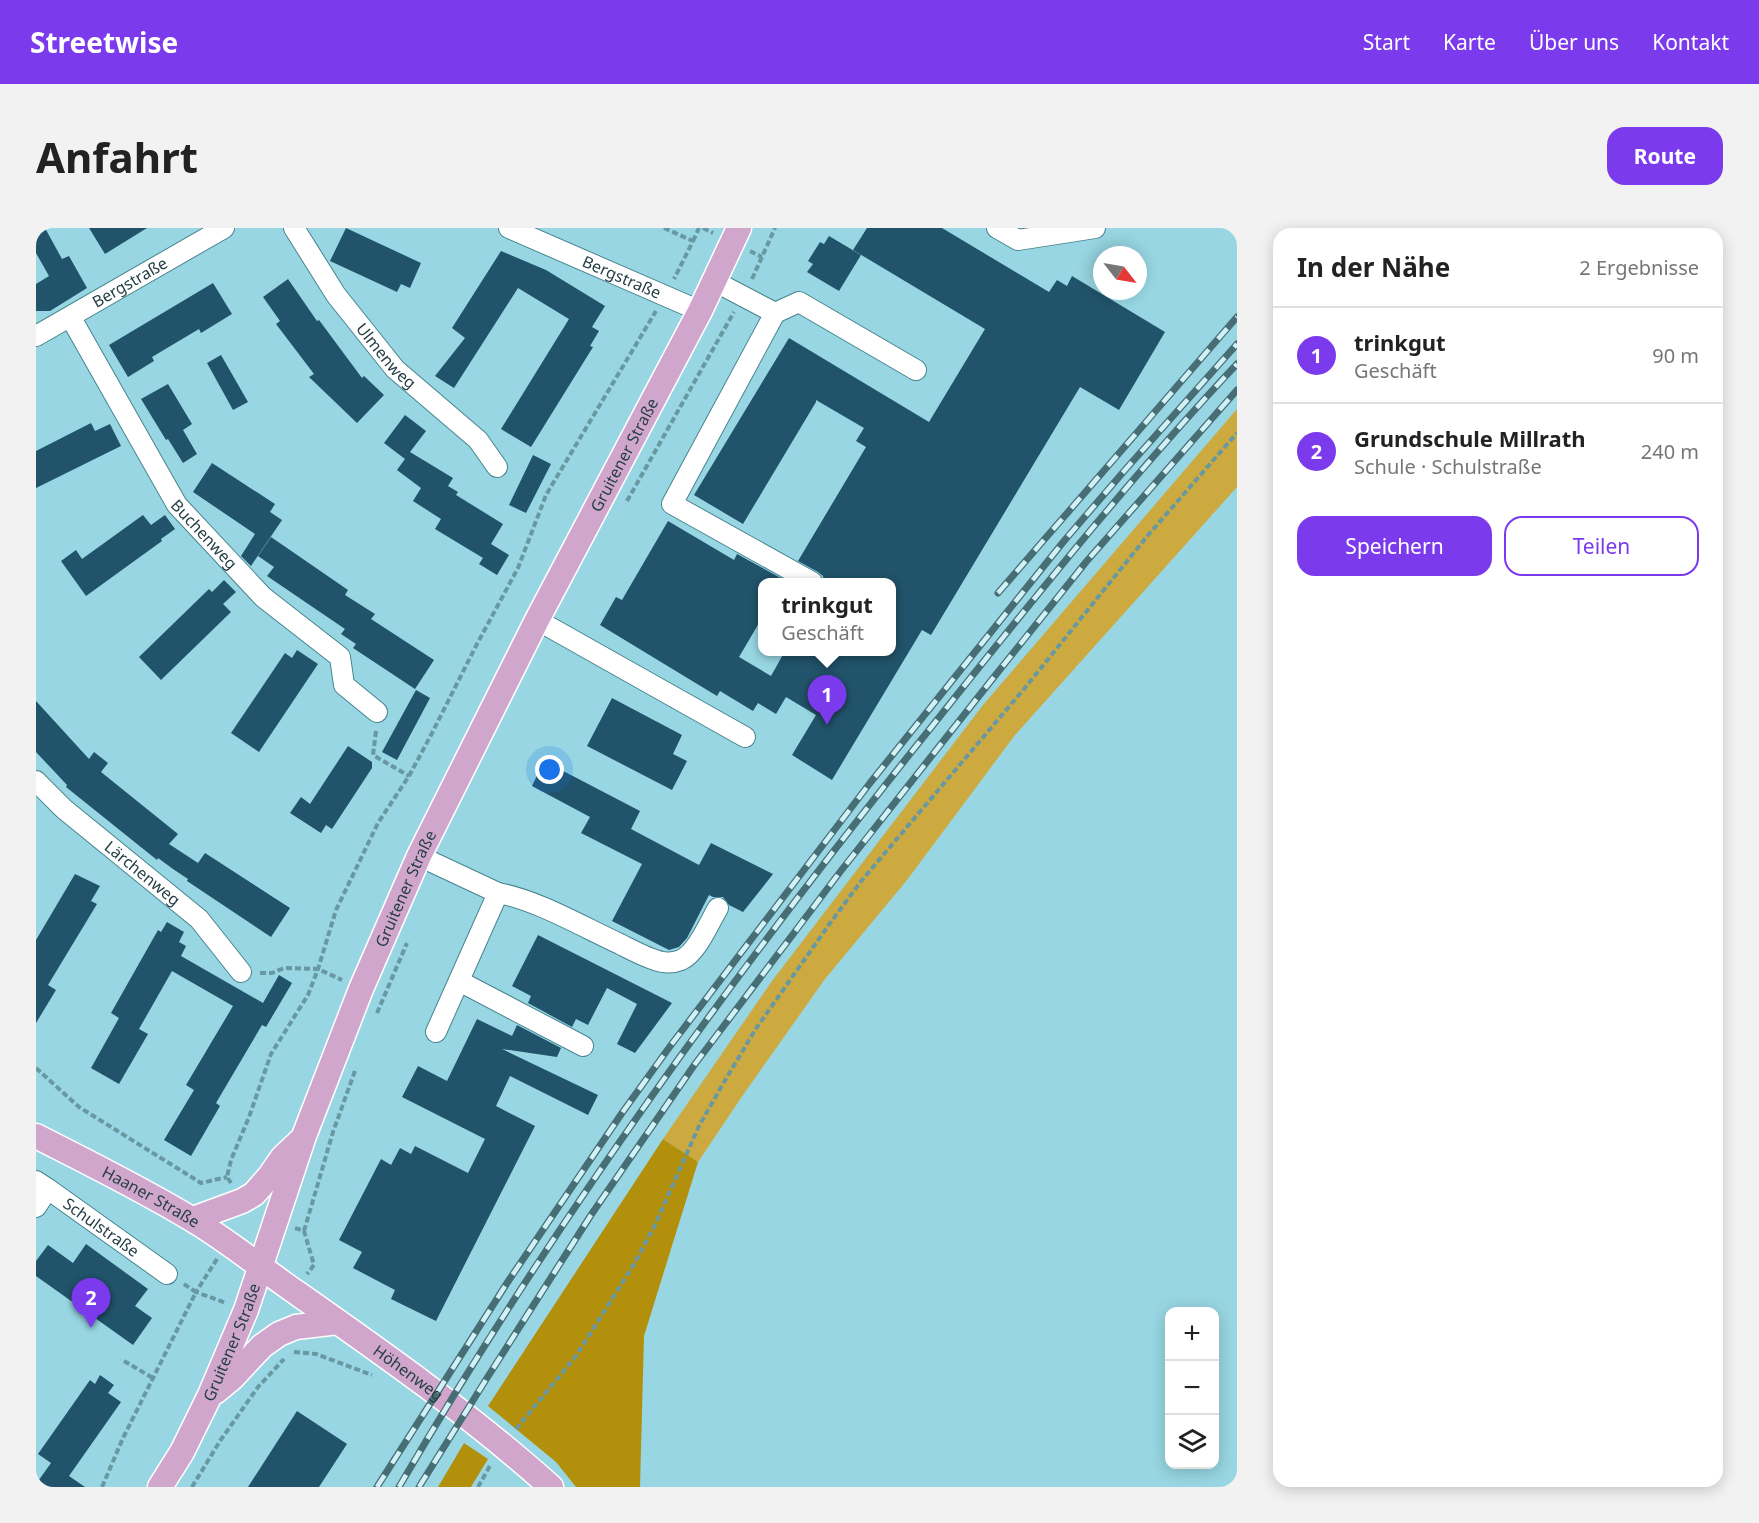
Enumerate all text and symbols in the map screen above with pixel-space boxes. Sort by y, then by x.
text: Streetwise [30,23,178,61]
text: Start [1363,28,1410,56]
text: Karte [1443,28,1496,56]
text: Über uns [1529,28,1619,56]
text: Kontakt [1652,28,1729,56]
button: Route [1607,127,1723,185]
text: Anfahrt [36,128,198,185]
north arrow [1093,246,1147,300]
text: In der Nähe [1297,249,1450,285]
street label: Bergstraße [579,250,665,304]
street label: Bergstraße [88,252,171,313]
text: 2 Ergebnisse [1579,254,1699,281]
street label: Ulmenweg [351,318,421,394]
text: trinkgut [1354,327,1446,357]
text: 1 [1311,342,1322,369]
text: 90 m [1652,342,1699,369]
text: Geschäft [1354,357,1437,384]
street label: Gruitener Straße [585,394,663,516]
text: Grundschule Millrath [1354,423,1586,453]
text: 2 [1311,438,1322,465]
text: 240 m [1641,438,1699,465]
text: Schule · Schulstraße [1354,453,1542,480]
street label: Buchenweg [166,495,243,574]
button: Speichern [1297,516,1492,576]
button: Teilen [1504,516,1699,576]
popup [758,578,896,656]
text: trinkgut [781,589,873,619]
text: Geschäft [781,619,864,646]
pin: 1 [808,676,846,725]
your location [535,755,564,784]
street label: Gruitener Straße [370,826,441,950]
street label: Lärchenweg [100,836,185,911]
street label: Haaner Straße [98,1161,204,1233]
street label: Schulstraße [59,1193,144,1262]
pin: 2 [72,1278,110,1328]
street label: Gruitener Straße [198,1280,265,1405]
map controls [1165,1307,1219,1469]
button: + [1165,1307,1219,1361]
street label: Höhenweg [369,1339,448,1406]
button: − [1165,1361,1219,1415]
button: layers [1165,1415,1219,1469]

